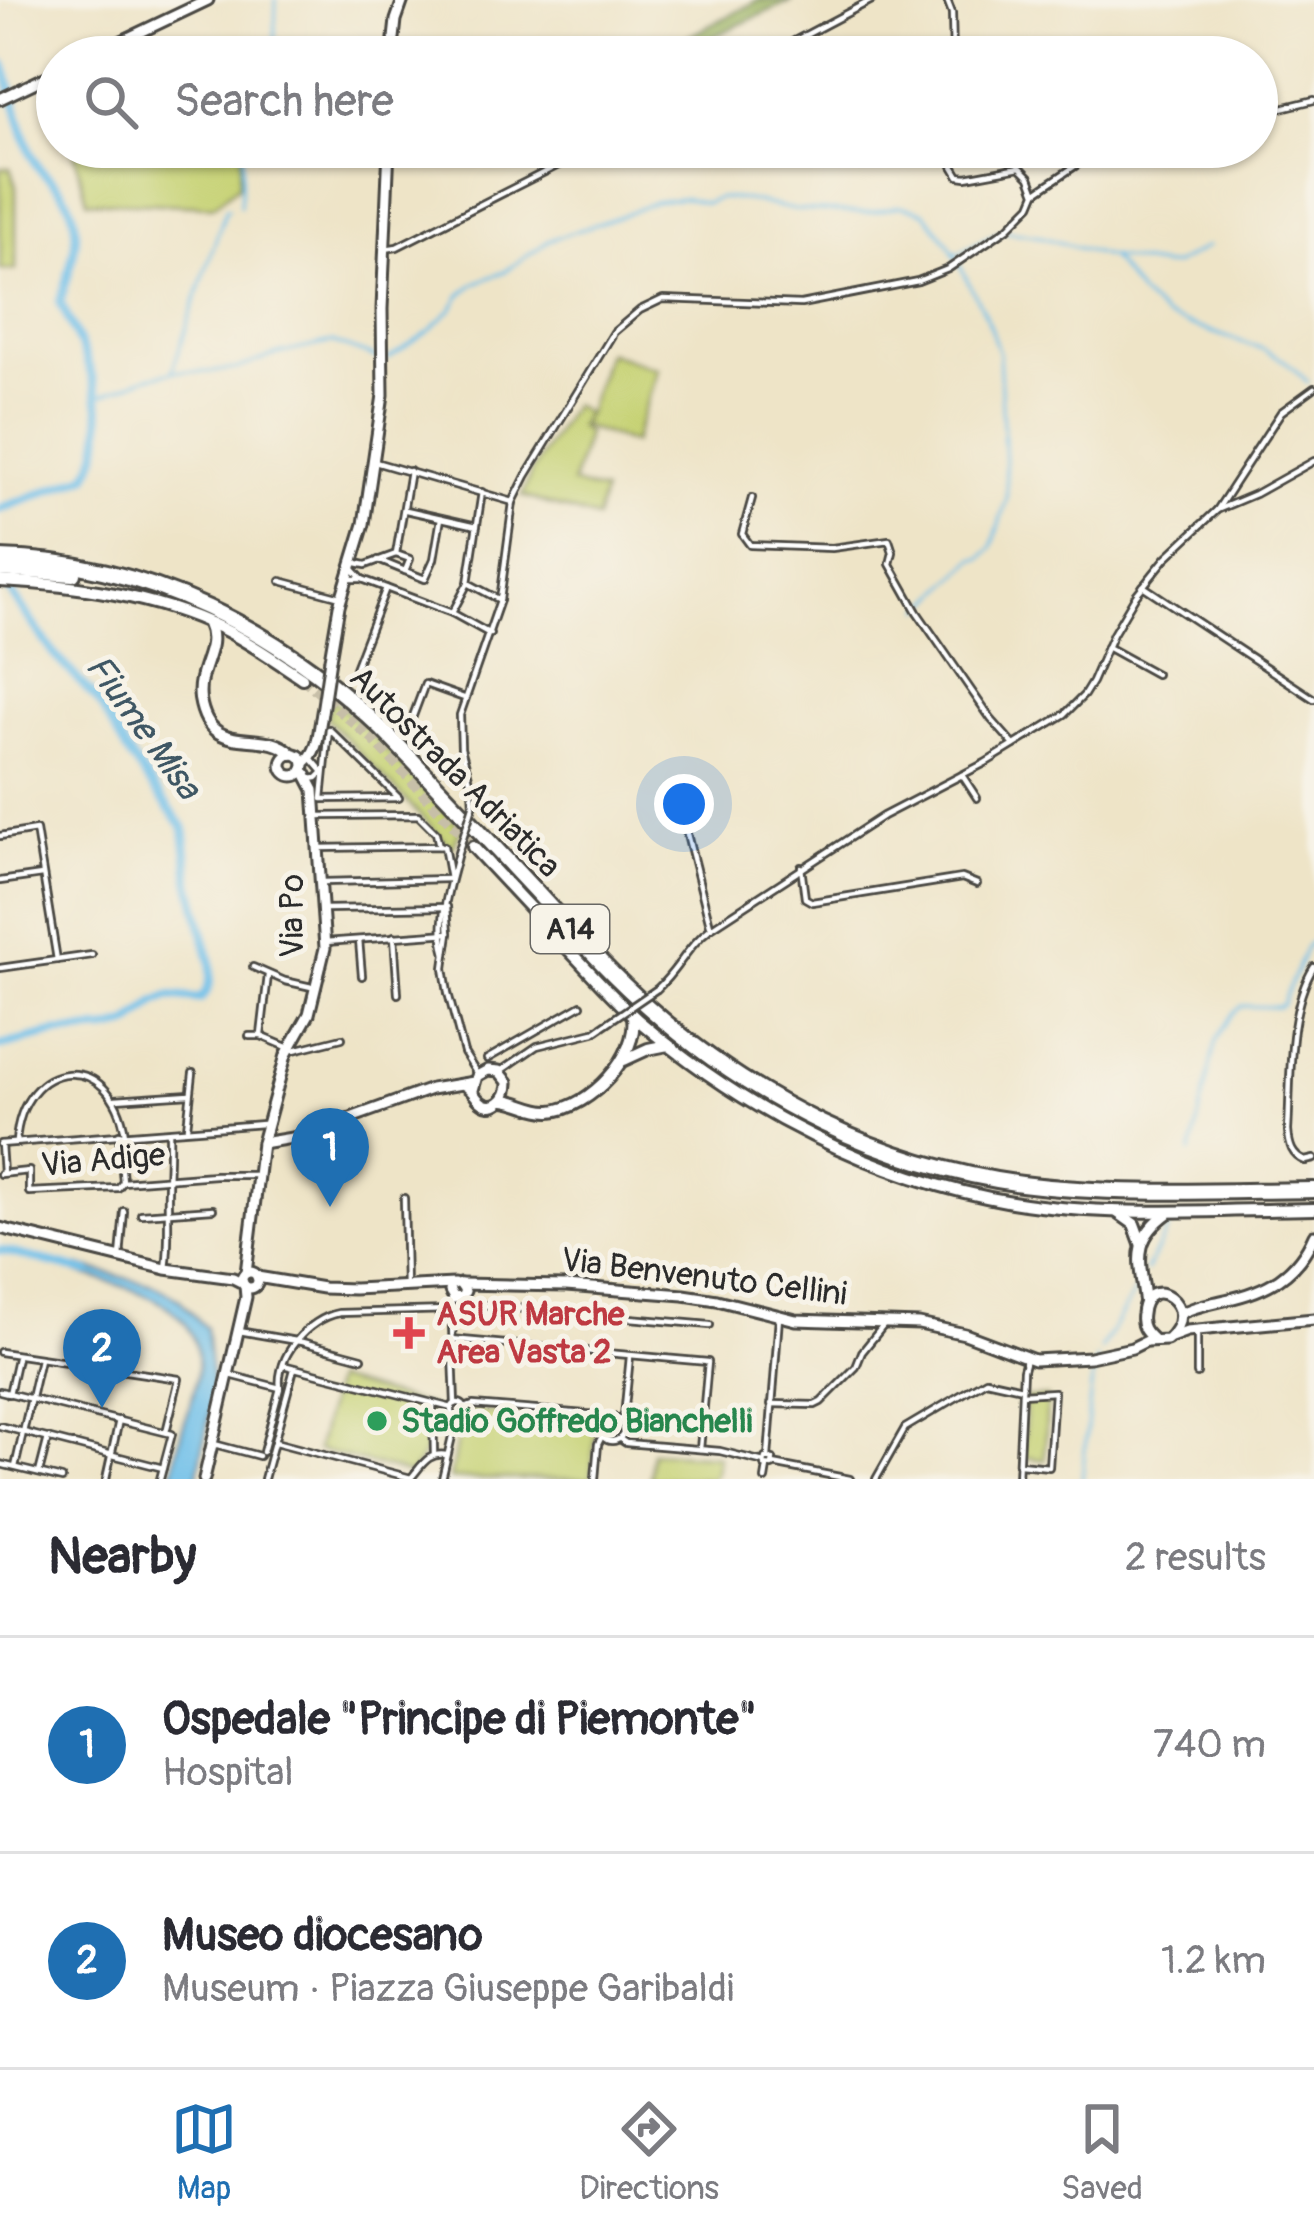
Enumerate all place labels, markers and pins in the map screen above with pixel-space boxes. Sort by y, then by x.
pin: 1 [291,1108,369,1207]
place label: ASUR Marche Area Vasta 2 [436,1294,625,1373]
pin: 2 [63,1309,141,1408]
marker: ASUR Marche Area Vasta 2 [393,1317,425,1349]
place label: Stadio Goffredo Bianchelli [401,1401,753,1442]
marker: Stadio Goffredo Bianchelli [364,1408,390,1434]

